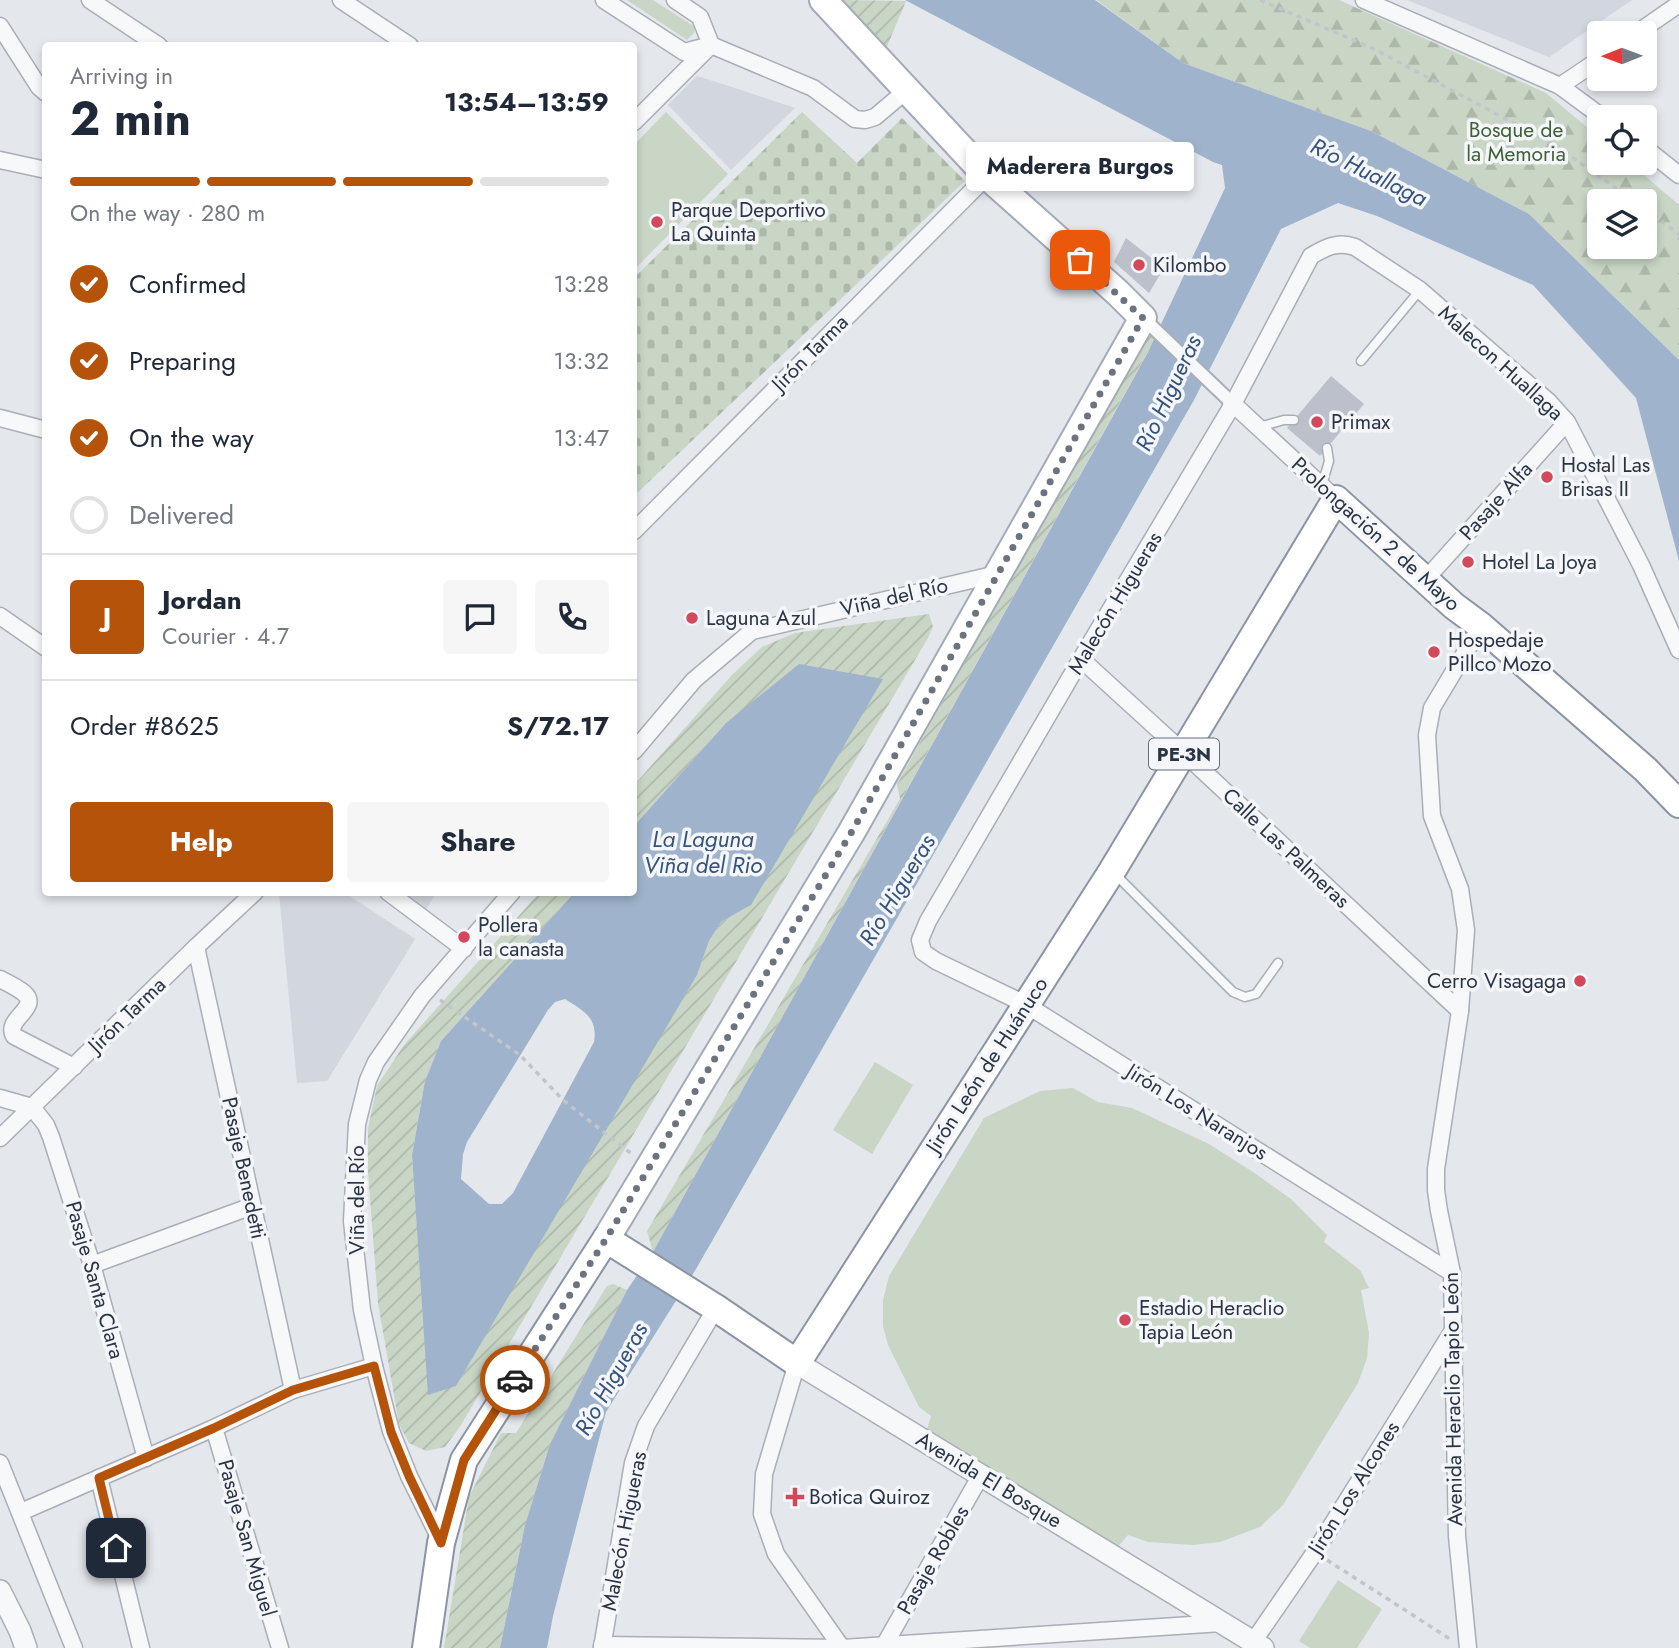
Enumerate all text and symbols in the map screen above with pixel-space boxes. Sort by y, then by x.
north arrow [1587,21,1657,91]
map controls [1587,21,1657,259]
text: Arriving in [70,59,173,93]
text: 13:54–13:59 [444,83,609,121]
text: 2 min [70,86,191,152]
button: locate [1587,105,1657,175]
park label: Bosque de la Memoria [1466,115,1566,169]
water label: Río Huallaga [1305,129,1433,215]
callout: Maderera Burgos [966,141,1194,190]
text: Maderera Burgos [987,149,1174,183]
button: layers [1587,189,1657,259]
place label: Parque Deportivo La Quinta [671,195,826,249]
text: On the way · 280 m [70,196,265,230]
marker: Parque Deportivo La Quinta [649,214,665,230]
pin [1050,230,1110,290]
icon: bag [1061,241,1099,279]
place label: Kilombo [1153,250,1226,280]
marker: Kilombo [1131,257,1147,273]
icon: check [70,265,108,303]
text: Confirmed [129,265,246,303]
text: 13:28 [554,267,609,301]
street label: Malecon Huallaga [1432,298,1570,428]
street label: Jirón Tarma [763,308,855,400]
water label: Río Higueras [1126,329,1210,457]
icon: check [70,342,108,380]
text: Preparing [129,342,236,380]
text: 13:32 [554,344,609,378]
place label: Primax [1331,407,1390,437]
marker: Primax [1309,414,1325,430]
icon: check [70,419,108,457]
text: On the way [129,419,254,457]
text: 13:47 [554,421,609,455]
street label: Prolongación 2 de Mayo [1285,450,1467,618]
place label: Hostal Las Brisas II [1561,450,1650,504]
street label: Pasaje Alfa [1452,455,1540,547]
marker: Hostal Las Brisas II [1539,469,1555,485]
text: Delivered [129,496,234,534]
street label: Malecón Higueras [1061,526,1169,680]
place label: Hotel La Joya [1482,547,1597,577]
marker: Hotel La Joya [1460,554,1476,570]
street label: Viña del Río [837,570,951,624]
button: chat [443,580,517,654]
button: phone [535,580,609,654]
text: Jordan [162,581,242,619]
text: J [103,598,111,636]
place label: Laguna Azul [706,603,816,633]
marker: Laguna Azul [684,610,700,626]
text: Courier · 4.7 [162,619,289,653]
place label: Hospedaje Pillco Mozo [1448,625,1551,679]
marker: Hospedaje Pillco Mozo [1426,644,1442,660]
text: Order #8625 [70,707,219,745]
text: S/72.17 [507,707,609,745]
road number: PE-3N [1149,738,1219,769]
street label: Calle Las Palmeras [1216,781,1356,915]
button: Help [70,802,333,882]
button: Share [347,802,609,882]
water label: La Laguna Viña del Rio [644,822,763,882]
water label: Río Higueras [850,827,944,952]
place label: Pollera la canasta [478,910,564,964]
marker: Pollera la canasta [456,929,472,945]
place label: Cerro Visagaga [1427,966,1566,996]
street label: Jirón Tarma [79,970,173,1062]
street label: Jirón León de Huánuco [917,971,1055,1161]
marker: Cerro Visagaga [1572,973,1588,989]
street label: Jirón Los Naranjos [1118,1055,1274,1168]
street label: Pasaje Benedetti [214,1094,274,1242]
street label: Viña del Río [342,1145,372,1255]
street label: Pasaje Santa Clara [58,1198,132,1362]
street label: Avenida Heraclio Tapio León [1436,1272,1470,1526]
place label: Estadio Heraclio Tapia León [1139,1293,1284,1347]
marker: Estadio Heraclio Tapia León [1117,1312,1133,1328]
water label: Río Higueras [566,1315,657,1442]
courier [480,1345,550,1415]
icon: car [496,1361,534,1399]
street label: Jirón Los Alcones [1299,1415,1407,1563]
street label: Avenida El Bosque [910,1425,1068,1536]
street label: Malecón Higueras [594,1449,654,1613]
street label: Pasaje San Miguel [210,1456,284,1620]
place label: Botica Quiroz [809,1482,930,1512]
marker: Botica Quiroz [787,1489,803,1505]
street label: Pasaje Robles [890,1500,976,1620]
pin [86,1518,146,1578]
icon: home [97,1529,135,1567]

